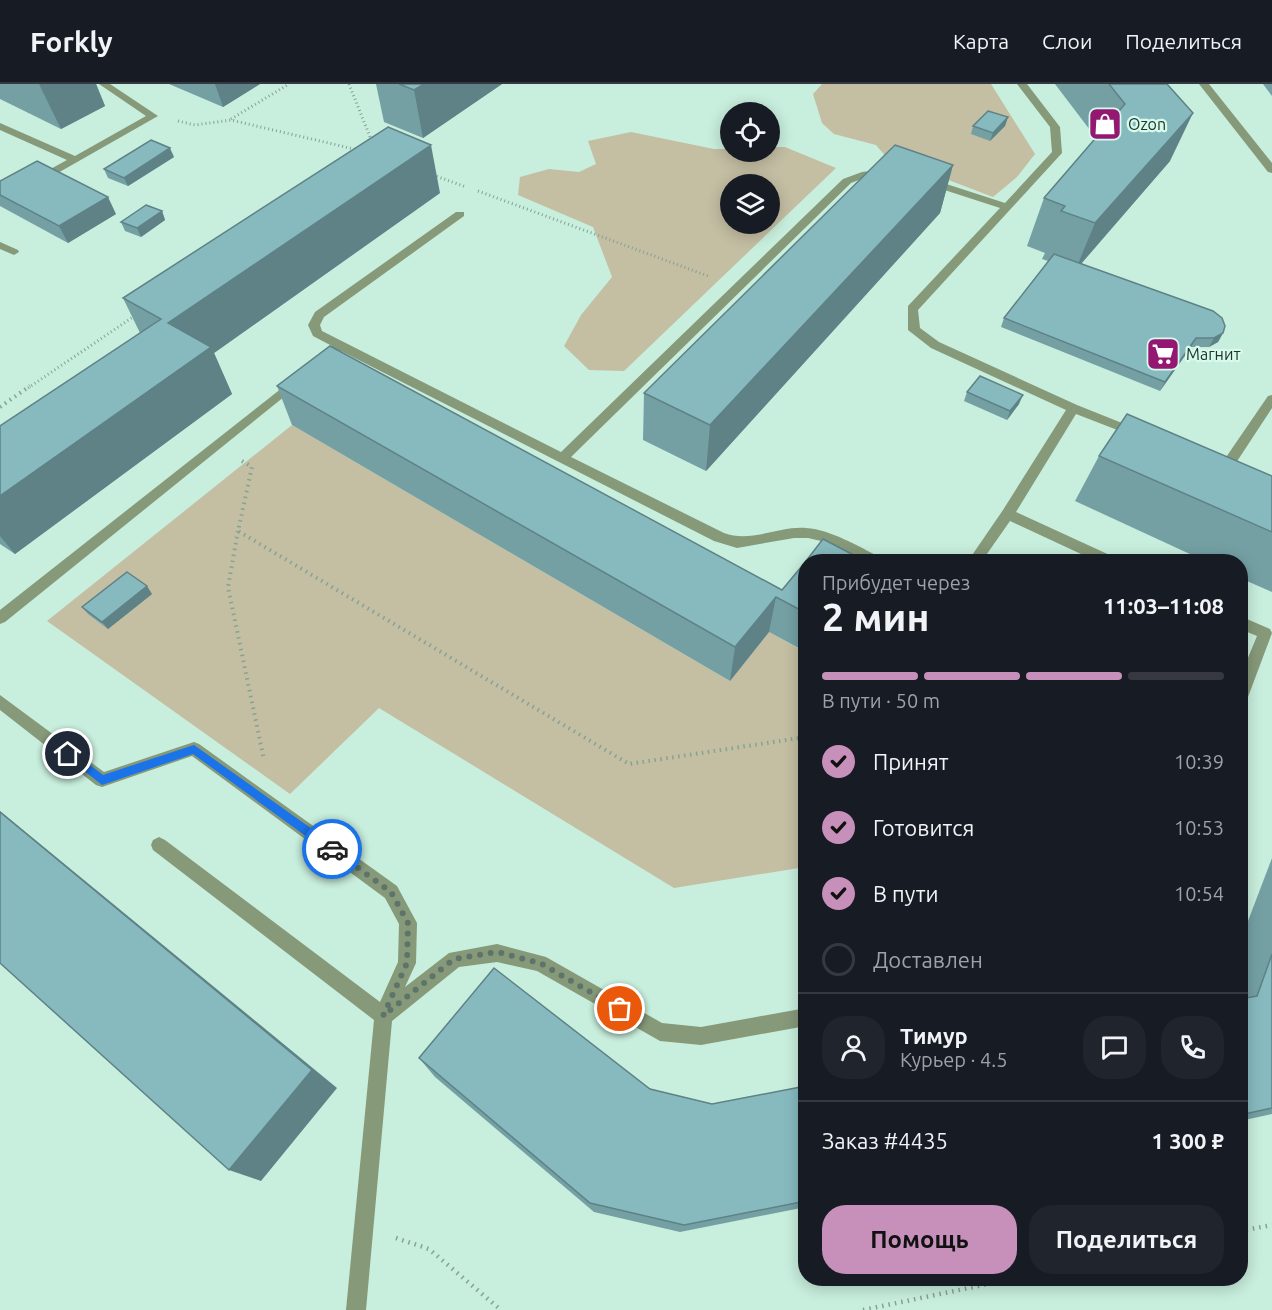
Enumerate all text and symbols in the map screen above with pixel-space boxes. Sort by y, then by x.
text: Forkly [30,26,113,57]
text: Карта [953,29,1009,53]
text: Слои [1042,29,1092,53]
text: Поделиться [1125,29,1242,53]
map controls [720,102,780,234]
button: locate [720,102,780,162]
shop icon: Ozon [1087,106,1123,142]
place label: Ozon [1128,115,1166,133]
button: layers [720,174,780,234]
supermarket icon: Магнит [1145,336,1181,372]
place label: Магнит [1186,345,1241,363]
text: Прибудет через [822,571,970,594]
text: 11:03–11:08 [1103,593,1224,618]
text: 2 мин [822,595,930,638]
text: В пути · 50 m [822,689,940,712]
pin [42,728,93,779]
icon: home [51,737,84,770]
icon: check [822,745,855,778]
text: Принят [873,749,949,774]
text: 10:39 [1174,750,1224,773]
icon: check [822,811,855,844]
text: Готовится [873,815,974,840]
text: 10:53 [1174,816,1224,839]
courier [302,819,362,879]
icon: car [316,833,349,866]
icon: check [822,877,855,910]
text: В пути [873,881,939,906]
text: 10:54 [1174,882,1224,905]
text: Доставлен [873,947,983,972]
pin [594,983,645,1034]
icon: bag [603,992,636,1025]
button: person [822,1016,885,1079]
button: chat [1083,1016,1146,1079]
button: phone [1161,1016,1224,1079]
text: Тимур [900,1023,968,1048]
text: Курьер · 4.5 [900,1048,1007,1071]
text: Заказ #4435 [822,1128,948,1153]
text: 1 300 ₽ [1152,1128,1224,1153]
button: Помощь [822,1205,1017,1274]
button: Поделиться [1029,1205,1224,1274]

